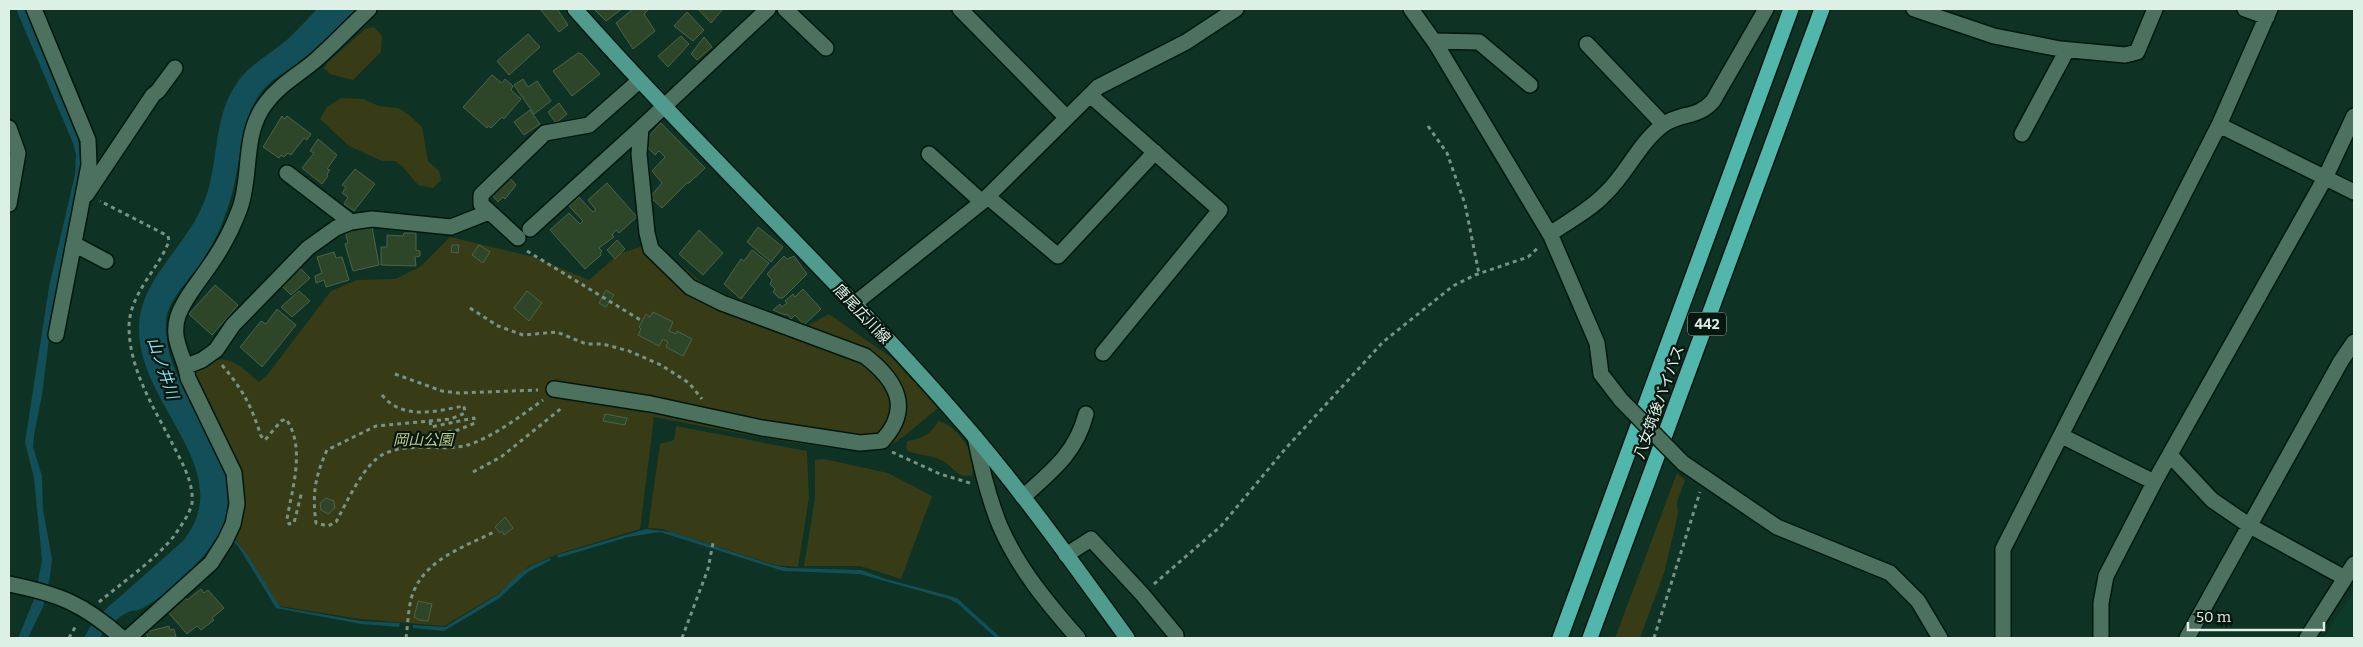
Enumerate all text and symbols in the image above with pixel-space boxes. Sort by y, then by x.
street label: 唐尾広川線 [830,280,894,348]
road number: 442 [1688,312,1726,336]
water label: 山ノ井川 [144,335,183,403]
street label: 八女筑後バイパス [1630,343,1688,461]
park label: 岡山公園 [393,431,455,449]
scale bar [2188,600,2324,632]
text: 50 m [2196,608,2232,626]

